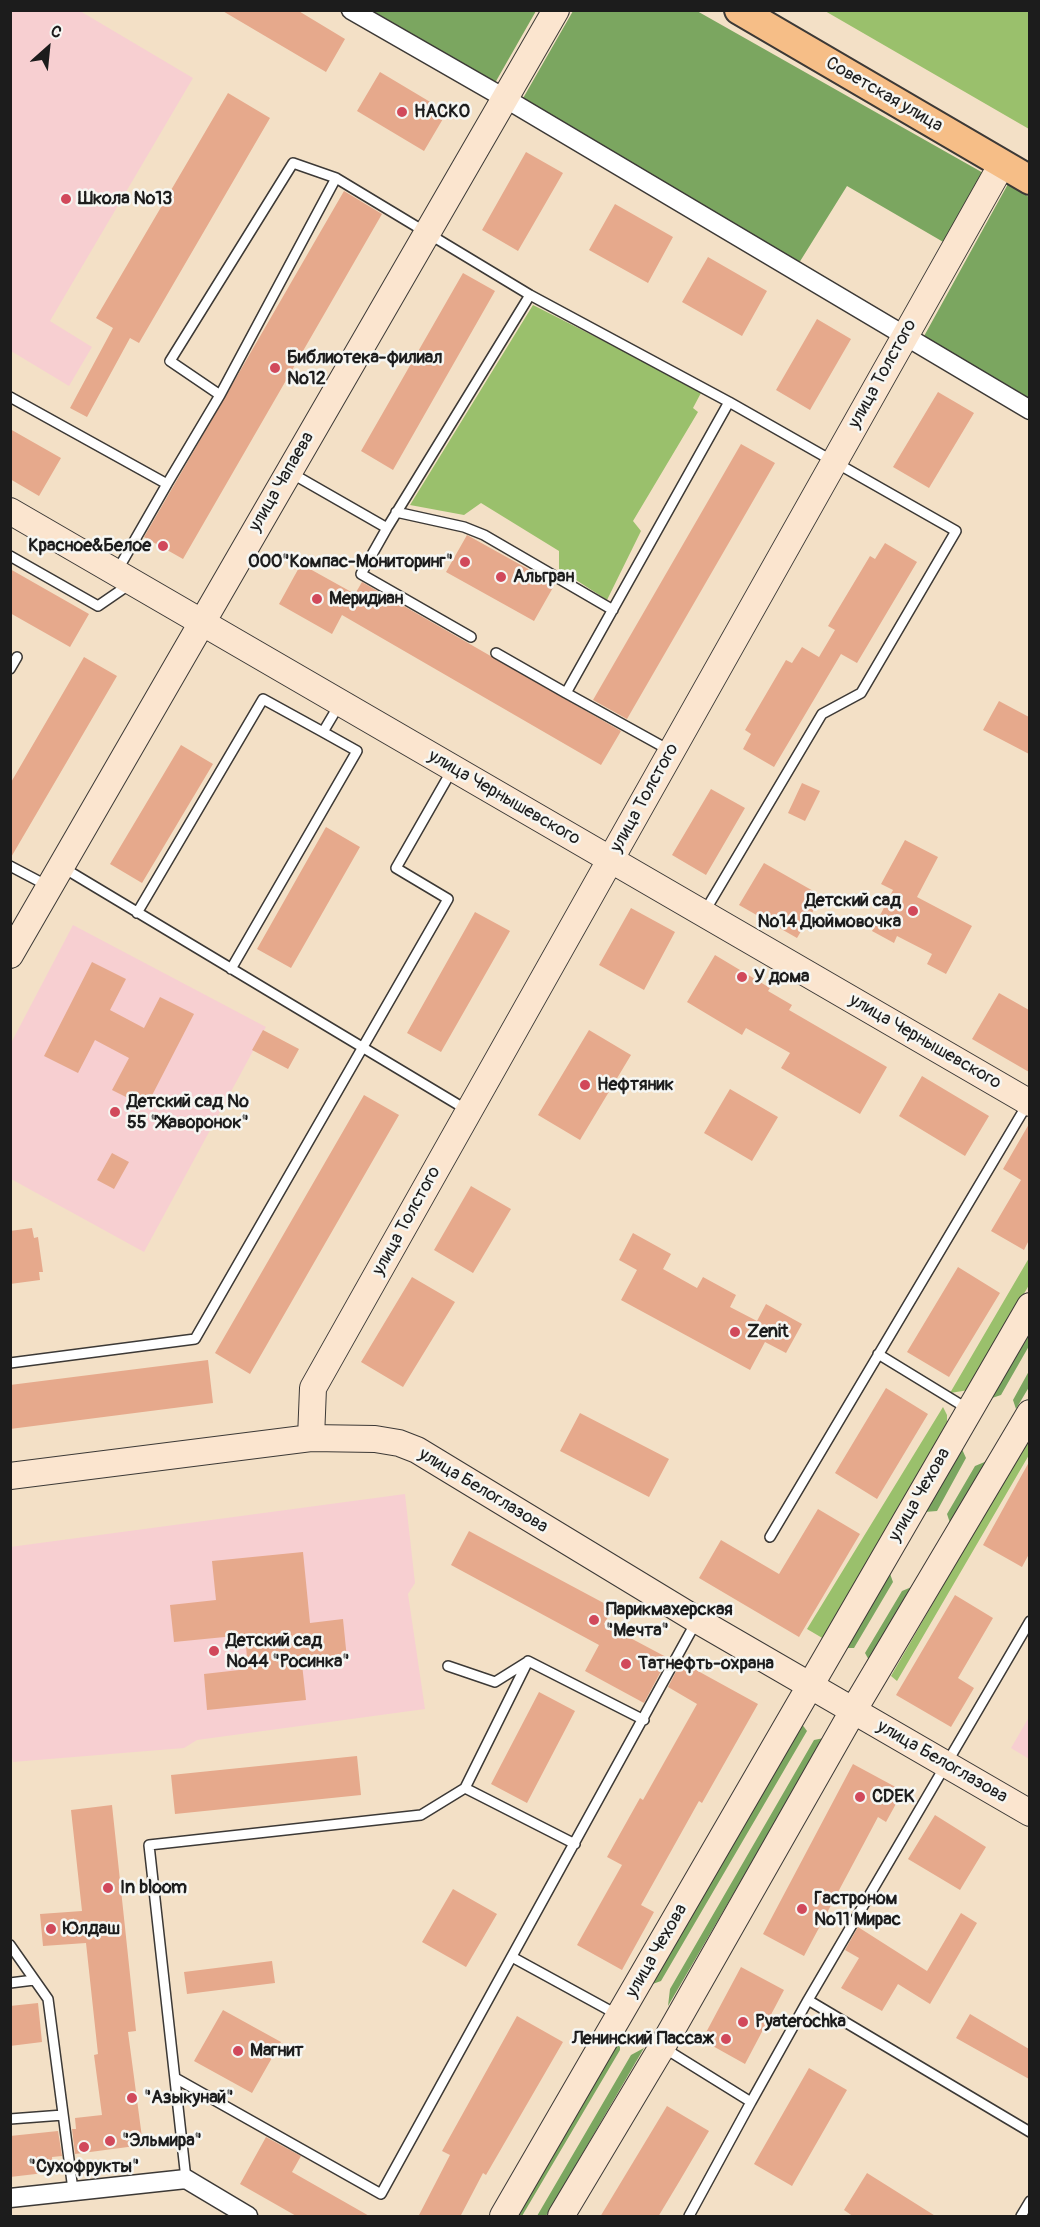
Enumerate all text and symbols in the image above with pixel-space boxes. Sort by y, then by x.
north arrow [18,18,78,78]
text: С [47,21,65,43]
street label: Советская улица [822,53,946,137]
place label: НАСКО [414,101,470,123]
marker: НАСКО [395,105,409,119]
place label: Школа №13 [78,188,172,210]
marker: Школа №13 [59,192,73,206]
street label: улица Толстого [844,316,922,432]
place label: Библиотека-филиал №12 [287,347,443,389]
marker: Библиотека-филиал №12 [268,361,282,375]
street label: улица Чапаева [245,428,319,536]
place label: Красное&Белое [28,535,151,557]
marker: Красное&Белое [156,539,170,553]
place label: ООО"Компас-Мониторинг" [248,551,453,573]
marker: ООО"Компас-Мониторинг" [458,555,472,569]
place label: Альгран [513,566,574,588]
marker: Альгран [494,570,508,584]
place label: Меридиан [329,588,404,610]
marker: Меридиан [310,592,324,606]
street label: улица Толстого [606,740,684,856]
street label: улица Чернышевского [424,746,584,850]
place label: Детский сад №14 Дюймовочка [758,890,901,932]
marker: Детский сад №14 Дюймовочка [906,904,920,918]
place label: У дома [754,966,809,988]
marker: У дома [735,970,749,984]
street label: улица Чернышевского [845,990,1005,1094]
place label: Нефтяник [597,1074,674,1096]
marker: Нефтяник [578,1078,592,1092]
place label: Детский сад № 55 "Жаворонок" [127,1091,249,1134]
marker: Детский сад № 55 "Жаворонок" [108,1105,122,1119]
street label: улица Толстого [368,1163,446,1279]
place label: Zenit [747,1321,788,1343]
marker: Zenit [728,1325,742,1339]
street label: улица Белоглазова [414,1444,552,1538]
street label: улица Чехова [885,1444,955,1546]
place label: Парикмахерская "Мечта" [606,1599,733,1642]
marker: Парикмахерская "Мечта" [587,1613,601,1627]
place label: Детский сад №44 "Росинка" [226,1630,350,1672]
marker: Детский сад №44 "Росинка" [207,1644,221,1658]
place label: Татнефть-охрана [638,1653,774,1675]
marker: Татнефть-охрана [619,1657,633,1671]
street label: улица Белоглазова [873,1716,1011,1808]
place label: CDEK [872,1786,914,1808]
marker: CDEK [853,1790,867,1804]
place label: In bloom [120,1877,187,1899]
marker: In bloom [101,1881,115,1895]
place label: Гастроном №11 Мирас [814,1888,901,1930]
street label: улица Чехова [622,1900,692,2002]
marker: Гастроном №11 Мирас [795,1902,809,1916]
place label: Юлдаш [63,1918,120,1940]
marker: Юлдаш [44,1922,58,1936]
place label: Pyaterochka [755,2011,846,2033]
marker: Pyaterochka [736,2015,750,2029]
place label: Ленинский Пассаж [572,2028,714,2050]
marker: Ленинский Пассаж [719,2032,733,2046]
place label: Магнит [250,2040,303,2062]
marker: Магнит [231,2044,245,2058]
place label: "Азыкунай" [144,2087,234,2109]
marker: "Азыкунай" [125,2091,139,2105]
place label: "Эльмира" [122,2130,202,2152]
marker: "Эльмира" [103,2134,117,2148]
marker: "Сухофрукты" [77,2140,91,2154]
place label: "Сухофрукты" [29,2156,139,2178]

